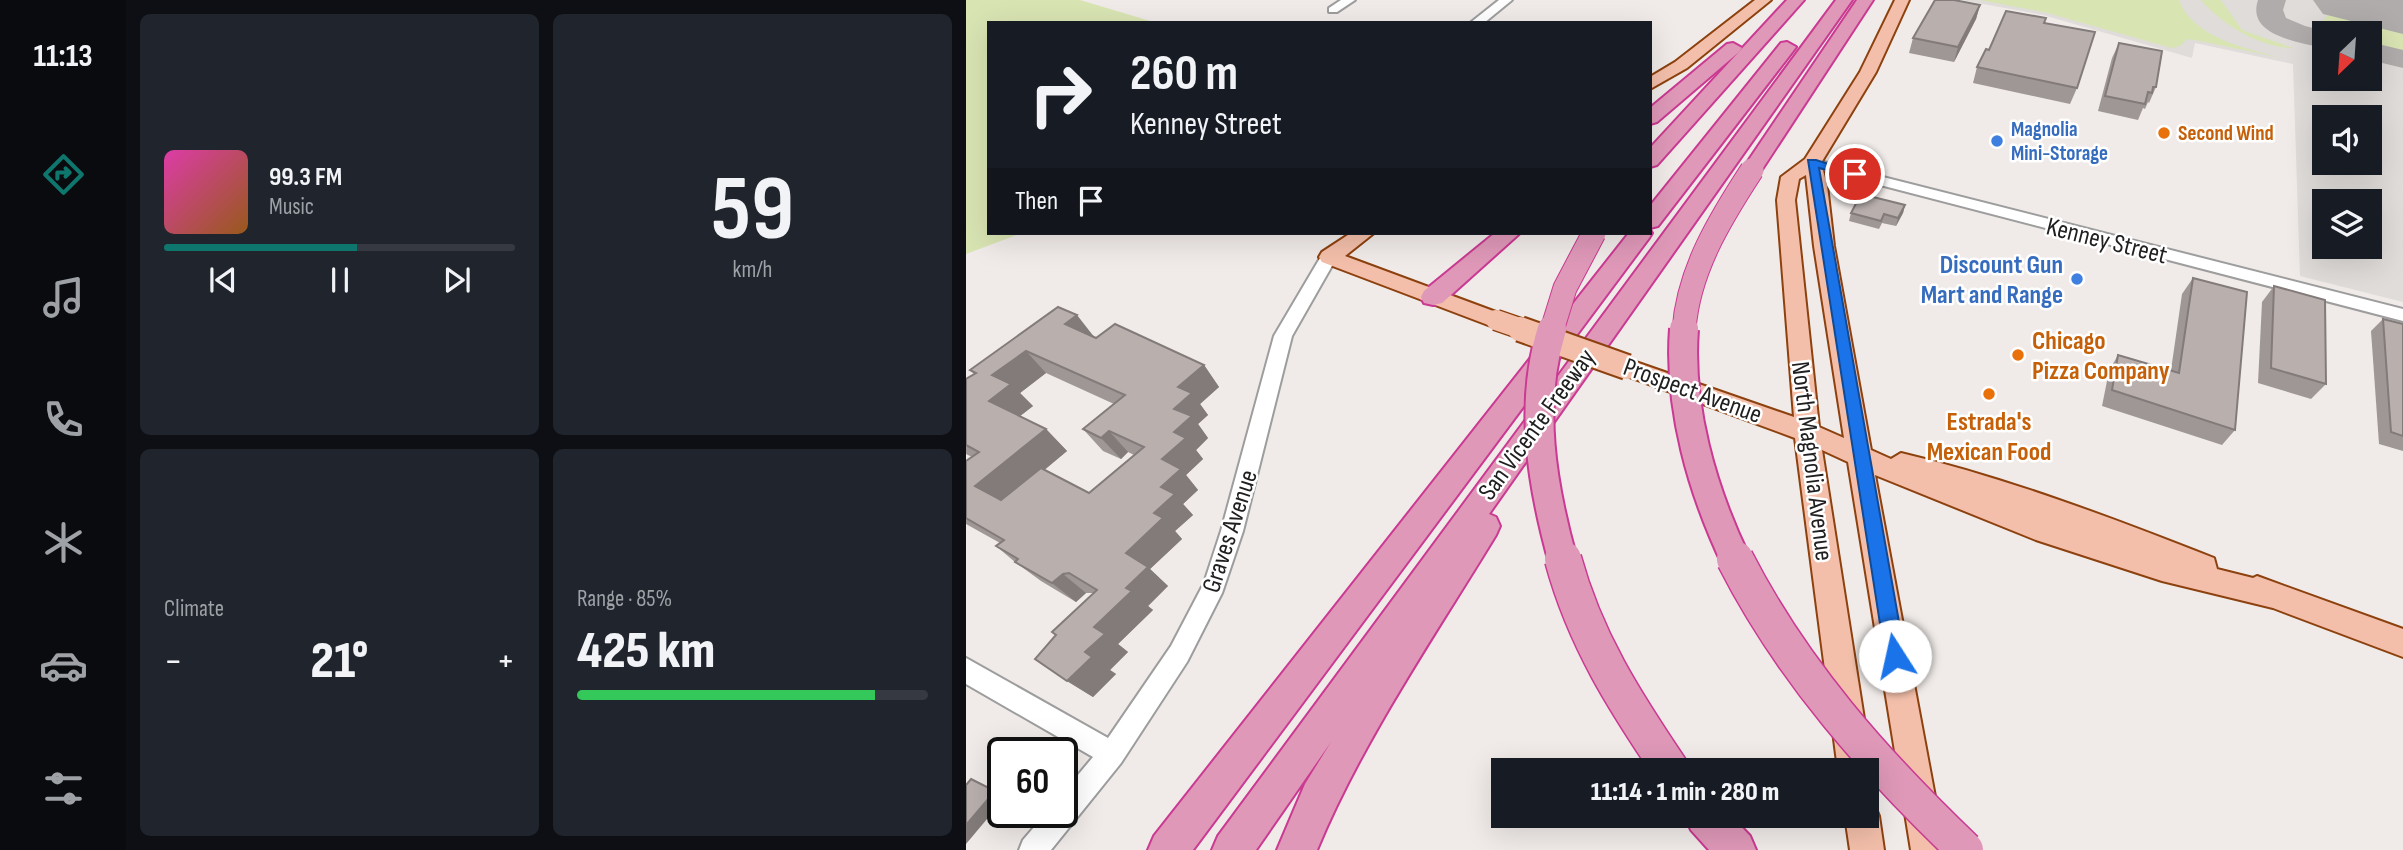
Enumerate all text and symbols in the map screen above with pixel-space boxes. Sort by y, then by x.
north arrow [2312,21,2382,91]
map controls [2312,21,2382,259]
text: 11:13 [33,37,93,76]
text: 260 m [1130,45,1238,104]
icon: right [1015,49,1106,140]
text: Kenney Street [1130,105,1282,144]
button: sound [2312,105,2382,175]
place label: Magnolia Mini-Storage [2011,117,2108,166]
place label: Second Wind [2178,121,2274,146]
marker: Second Wind [2156,125,2172,141]
marker: Magnolia Mini-Storage [1989,133,2005,149]
pin [1825,144,1885,204]
icon: directions [39,150,88,199]
icon: arrive [1836,155,1874,193]
text: 59 [711,156,794,265]
text: 99.3 FM [269,162,342,193]
icon: arrive [1072,182,1110,220]
text: Then [1015,186,1058,217]
button: layers [2312,189,2382,259]
text: Music [269,193,314,221]
street label: Kenney Street [2043,211,2170,271]
place label: Discount Gun Mart and Range [1921,250,2063,311]
text: km/h [733,256,772,284]
icon: previous [204,261,242,299]
icon: pause [321,261,359,299]
icon: next [438,261,476,299]
marker: Discount Gun Mart and Range [2069,271,2085,287]
icon: music [39,273,88,322]
place label: Chicago Pizza Company [2032,326,2170,387]
street label: San Vicente Freeway [1472,343,1602,506]
marker: Chicago Pizza Company [2010,347,2026,363]
street label: Prospect Avenue [1619,352,1766,431]
street label: North Magnolia Avenue [1784,360,1839,563]
marker: Estrada's Mexican Food [1981,386,1997,402]
icon: phone [39,395,88,444]
place label: Estrada's Mexican Food [1927,407,2051,468]
street label: Graves Avenue [1196,466,1265,597]
icon: climate [39,518,88,567]
text: Range · 85% [577,585,672,613]
text: Climate [164,595,224,623]
position arrow [1858,619,1932,693]
text: 425 km [577,620,715,683]
text: 21° [311,630,369,693]
text: − [164,639,183,684]
text: + [496,639,515,684]
icon: car [39,641,88,690]
speed limit sign: 60 [987,737,1078,828]
icon: filters [39,764,88,813]
text: 11:14 · 1 min · 280 m [1591,777,1779,808]

